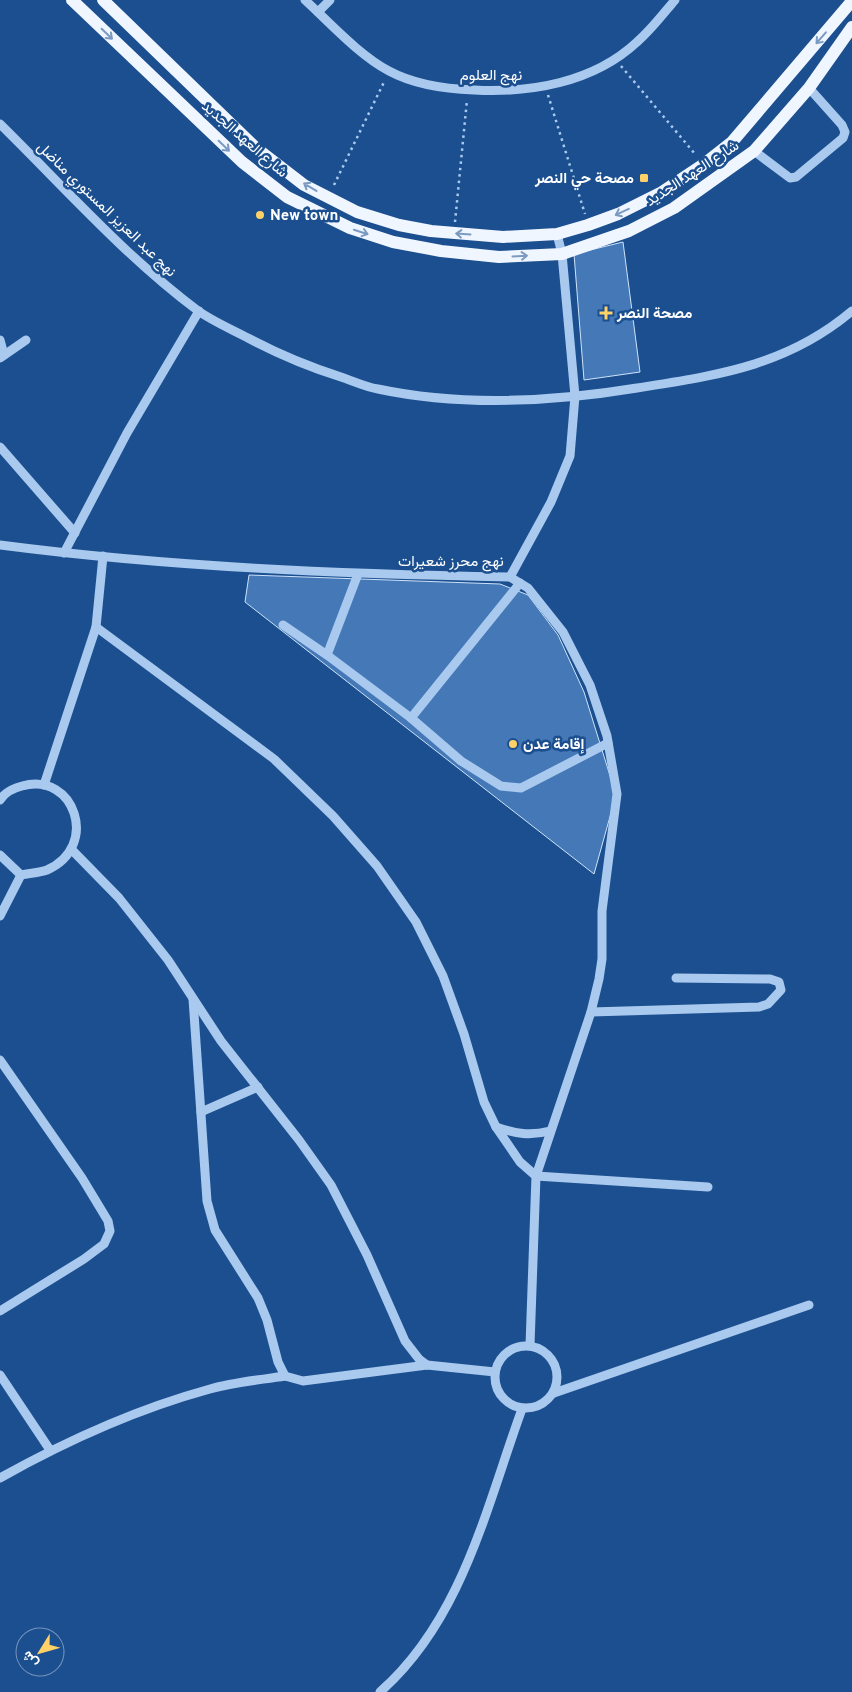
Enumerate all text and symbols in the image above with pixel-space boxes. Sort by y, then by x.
one-way arrow [100,28,113,40]
one-way arrow [816,31,827,44]
street label: نهج العلوم [460,67,522,86]
street label: شارع العهد الجديد [197,98,291,183]
street label: شارع العهد الجديد [642,137,743,212]
street label: نهج عبد العزيز المستوري مناضل [31,138,180,283]
one-way arrow [218,140,231,152]
place label: مصحة حي النصر [534,170,634,191]
marker: مصحة حي النصر [638,172,650,184]
one-way arrow [303,182,317,192]
place label: New town [270,207,338,226]
one-way arrow [615,207,630,217]
marker: New town [254,209,266,221]
one-way arrow [352,227,368,237]
one-way arrow [456,229,472,238]
one-way arrow [512,251,528,260]
place label: مصحة النصر [616,305,692,324]
marker: مصحة النصر [599,306,613,320]
street label: نهج محرز شعيرات [398,553,504,572]
place label: إقامة عدن [523,736,585,755]
marker: إقامة عدن [507,738,519,750]
north arrow [15,1627,65,1677]
text: ش [19,1647,43,1671]

